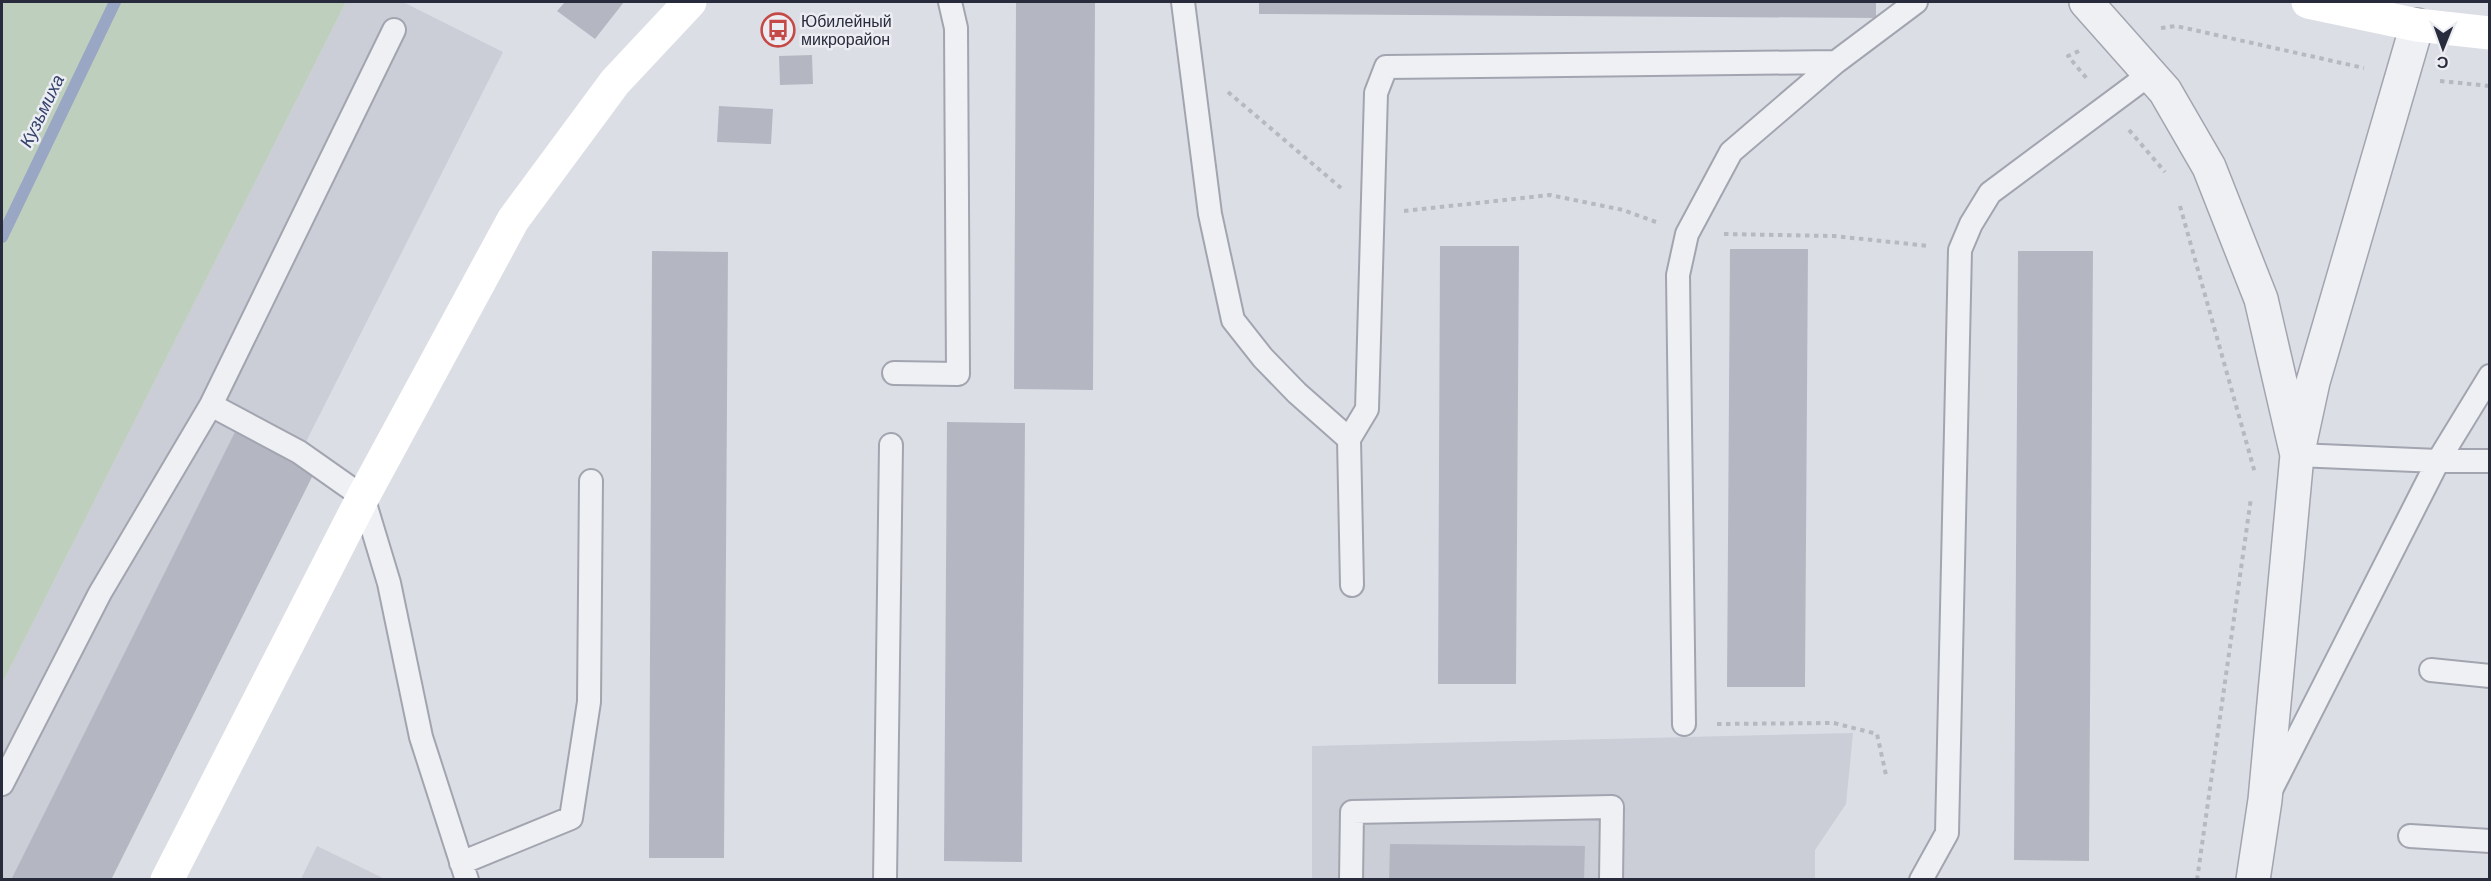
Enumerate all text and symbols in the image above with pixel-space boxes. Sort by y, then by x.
bus stop icon: Юбилейный микрорайон [760,12,796,48]
place label: Юбилейный микрорайон [801,13,892,48]
north arrow [2413,18,2473,78]
text: С [2436,54,2449,71]
water label: Кузьмиха [16,71,68,151]

